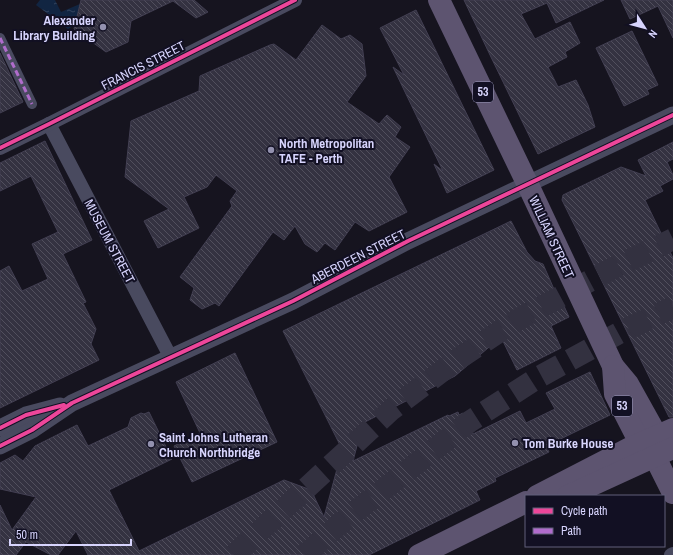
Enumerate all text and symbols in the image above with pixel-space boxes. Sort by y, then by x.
north arrow [625,8,665,48]
place label: Alexander Library Building [13,12,96,44]
marker: Alexander Library Building [98,22,108,32]
text: N [646,27,661,41]
street label: FRANCIS STREET [98,37,188,94]
road number: 53 [473,82,493,102]
place label: North Metropolitan TAFE - Perth [279,135,374,167]
marker: North Metropolitan TAFE - Perth [266,145,276,155]
street label: WILLIAM STREET [525,193,578,282]
street label: MUSEUM STREET [80,196,139,286]
street label: ABERDEEN STREET [307,225,409,288]
road number: 53 [612,396,632,416]
place label: Saint Johns Lutheran Church Northbridge [159,429,268,461]
place label: Tom Burke House [523,435,614,452]
marker: Tom Burke House [510,438,520,448]
marker: Saint Johns Lutheran Church Northbridge [146,439,156,449]
legend [525,495,665,547]
text: Cycle path [561,503,608,519]
scale bar [10,521,131,547]
text: Path [561,523,581,539]
text: 50 m [16,527,38,543]

